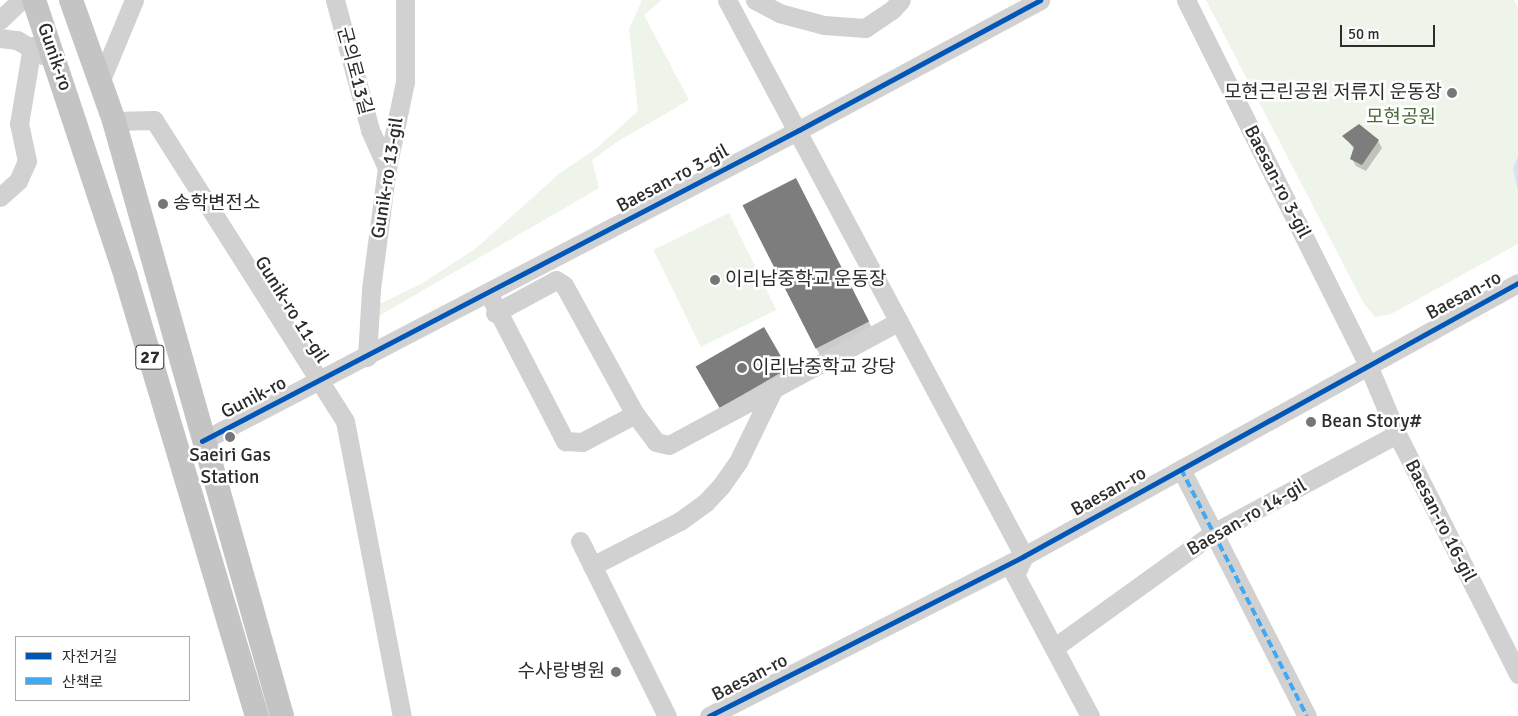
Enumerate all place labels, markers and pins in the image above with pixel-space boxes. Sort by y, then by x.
place label: 모현근린공원 저류지 운동장 [1224,82,1442,104]
marker: 모현근린공원 저류지 운동장 [1446,87,1458,99]
place label: 송학변전소 [173,193,260,215]
marker: 송학변전소 [157,198,169,210]
place label: 이리남중학교 운동장 [725,269,886,291]
marker: 이리남중학교 운동장 [709,274,721,286]
place label: 이리남중학교 강당 [752,357,896,379]
marker: 이리남중학교 강당 [736,362,748,374]
place label: Bean Story# [1321,411,1422,433]
marker: Bean Story# [1305,416,1317,428]
marker: Saeiri Gas Station [224,431,236,443]
place label: Saeiri Gas Station [189,445,271,489]
place label: 수사랑병원 [518,661,605,683]
marker: 수사랑병원 [609,665,623,679]

